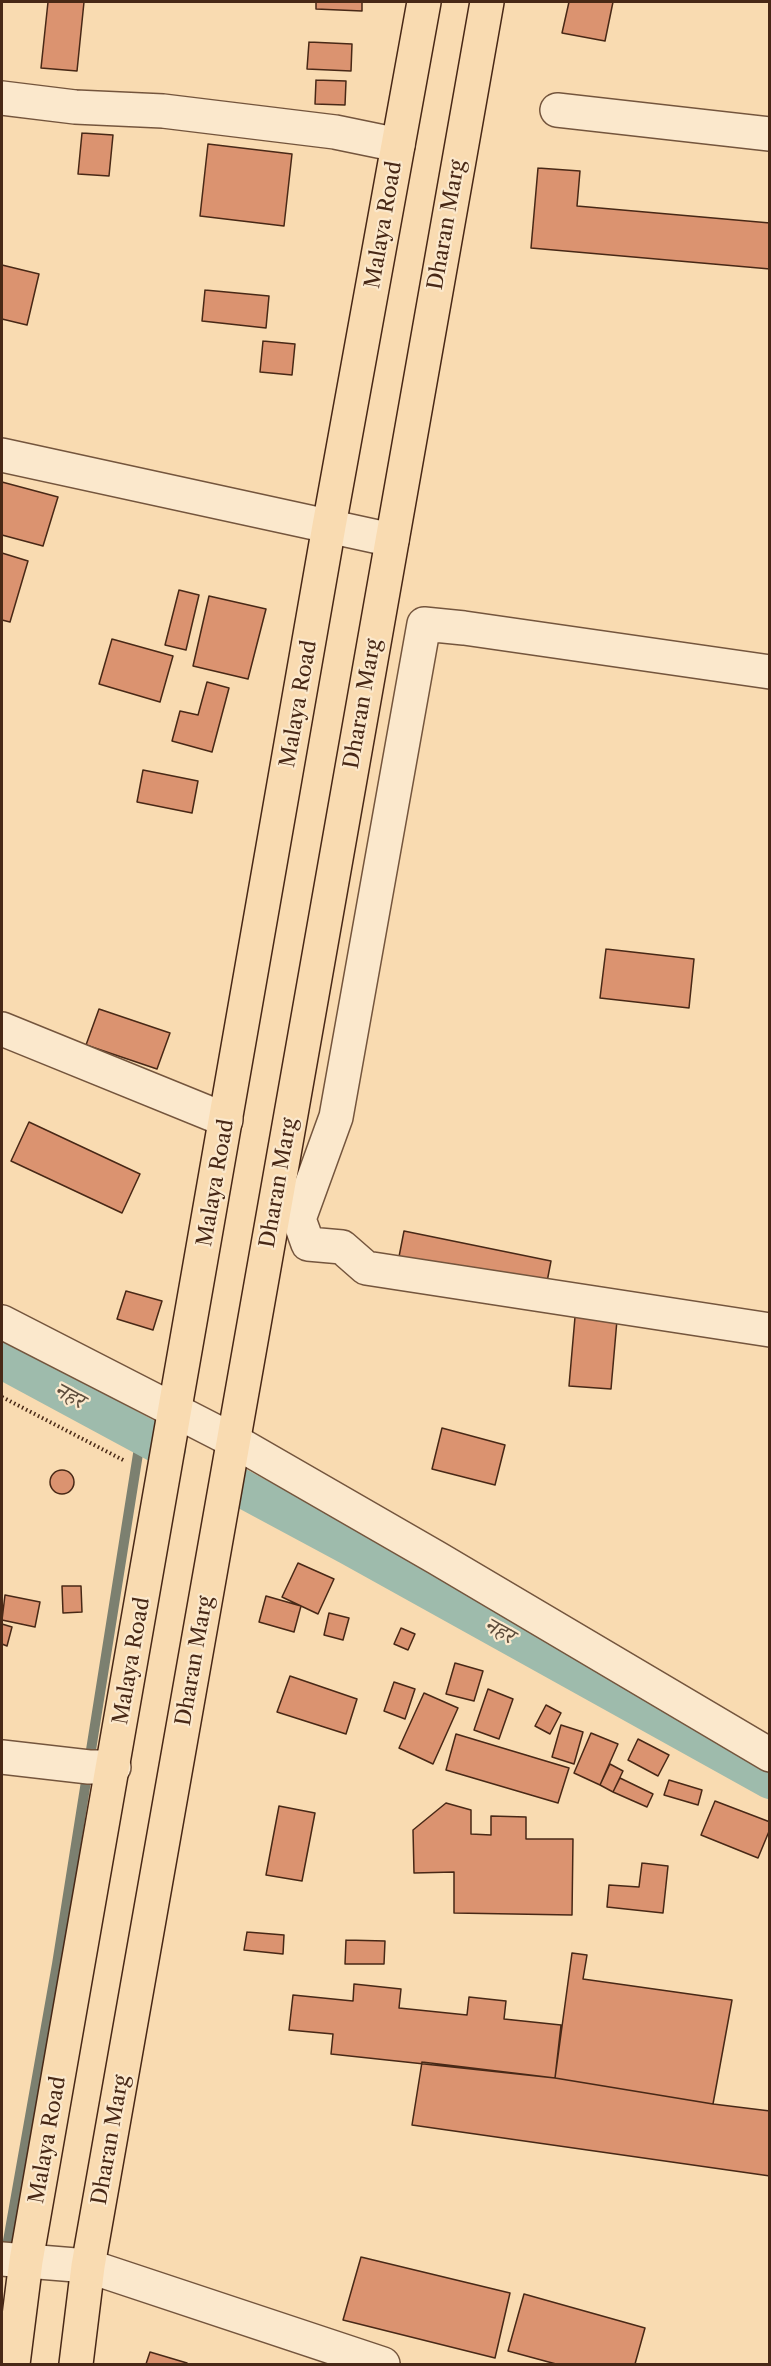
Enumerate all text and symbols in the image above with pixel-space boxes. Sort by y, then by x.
street label: Dharan Marg [423,158,471,292]
street label: Malaya Road [360,159,408,291]
street label: Dharan Marg [339,637,387,771]
street label: Malaya Road [275,638,323,770]
street label: Dharan Marg [255,1116,303,1250]
street label: Malaya Road [192,1117,240,1249]
water label: नहर [50,1377,88,1415]
street label: Dharan Marg [171,1594,219,1728]
street label: Malaya Road [108,1595,156,1727]
water label: नहर [480,1612,518,1650]
street label: Dharan Marg [87,2073,135,2207]
street label: Malaya Road [24,2074,72,2206]

